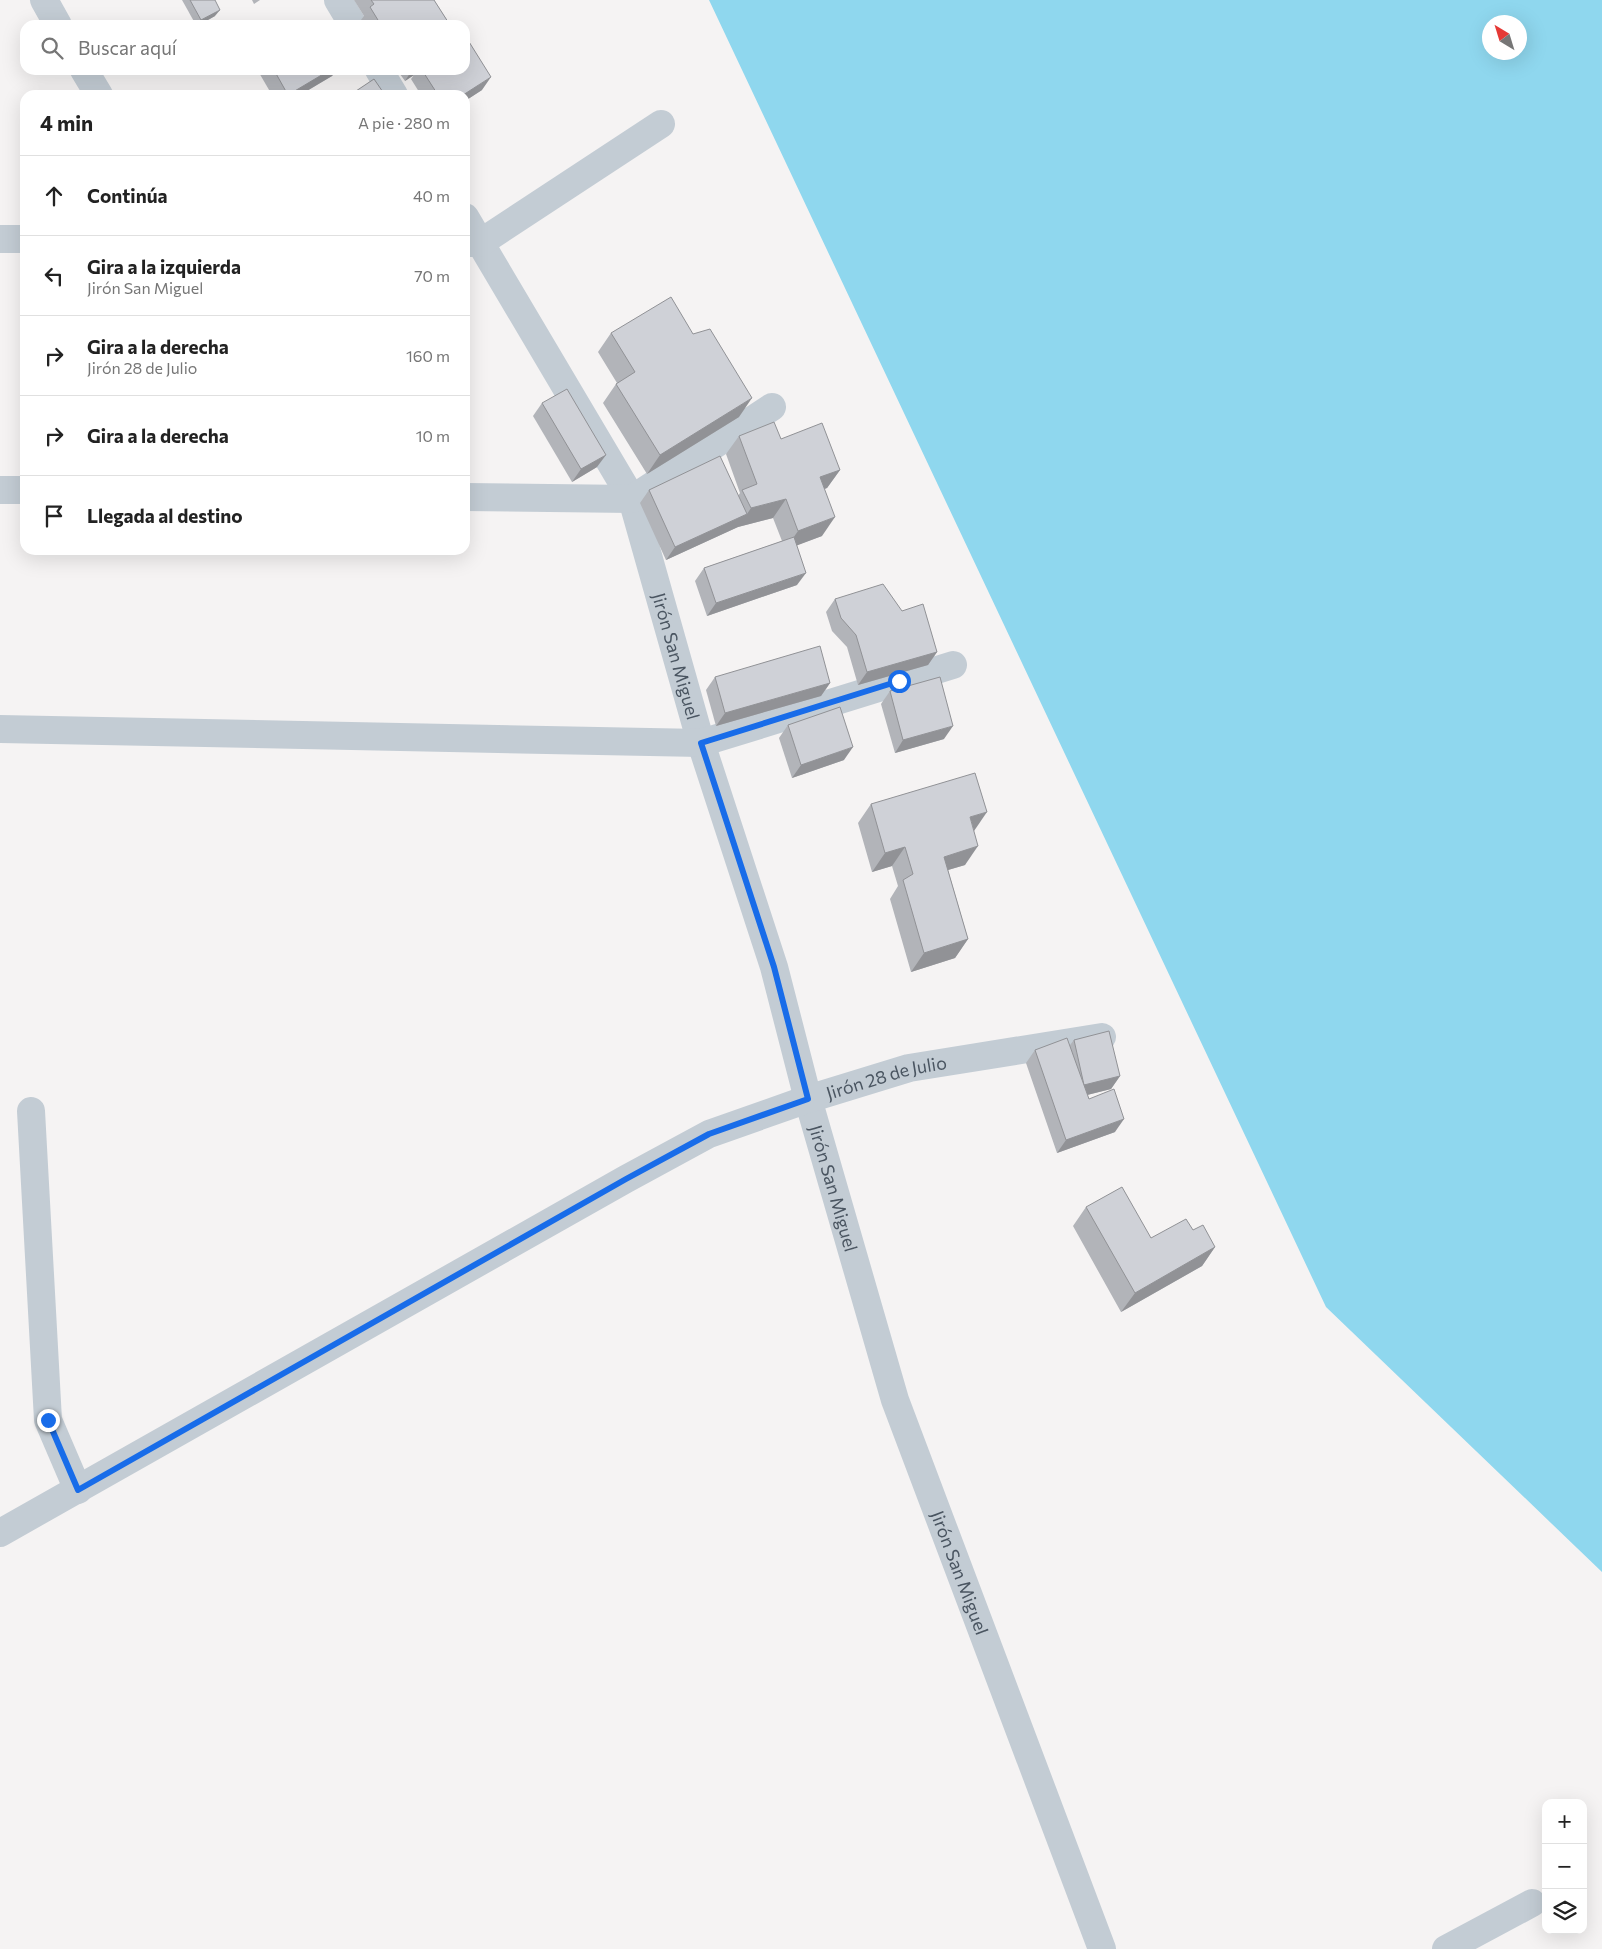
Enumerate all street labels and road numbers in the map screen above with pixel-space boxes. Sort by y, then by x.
street label: Jirón San Miguel [648,590,705,722]
street label: Jirón 28 de Julio [823,1051,948,1104]
street label: Jirón San Miguel [805,1122,863,1254]
street label: Jirón San Miguel [927,1507,993,1638]

